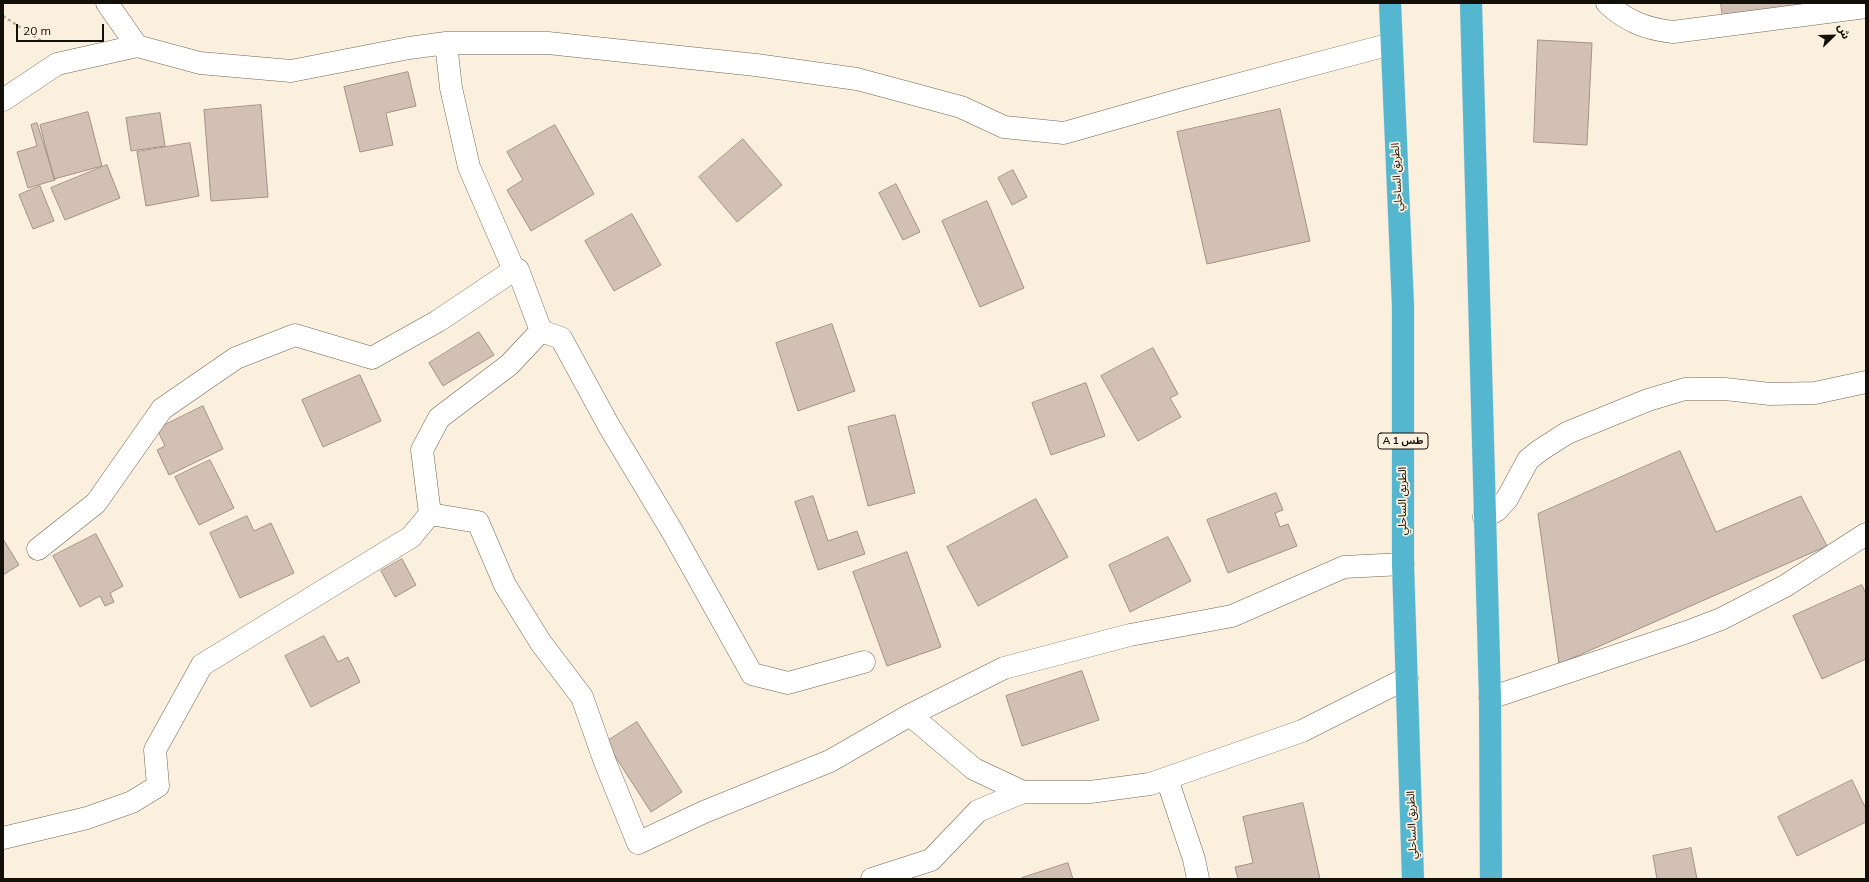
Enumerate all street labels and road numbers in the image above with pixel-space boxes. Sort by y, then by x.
street label: الطريق الساحلي [1389,143,1405,211]
road number: A 1 طس [1378,433,1428,449]
street label: الطريق الساحلي [1396,467,1410,535]
street label: الطريق الساحلي [1404,791,1420,859]

